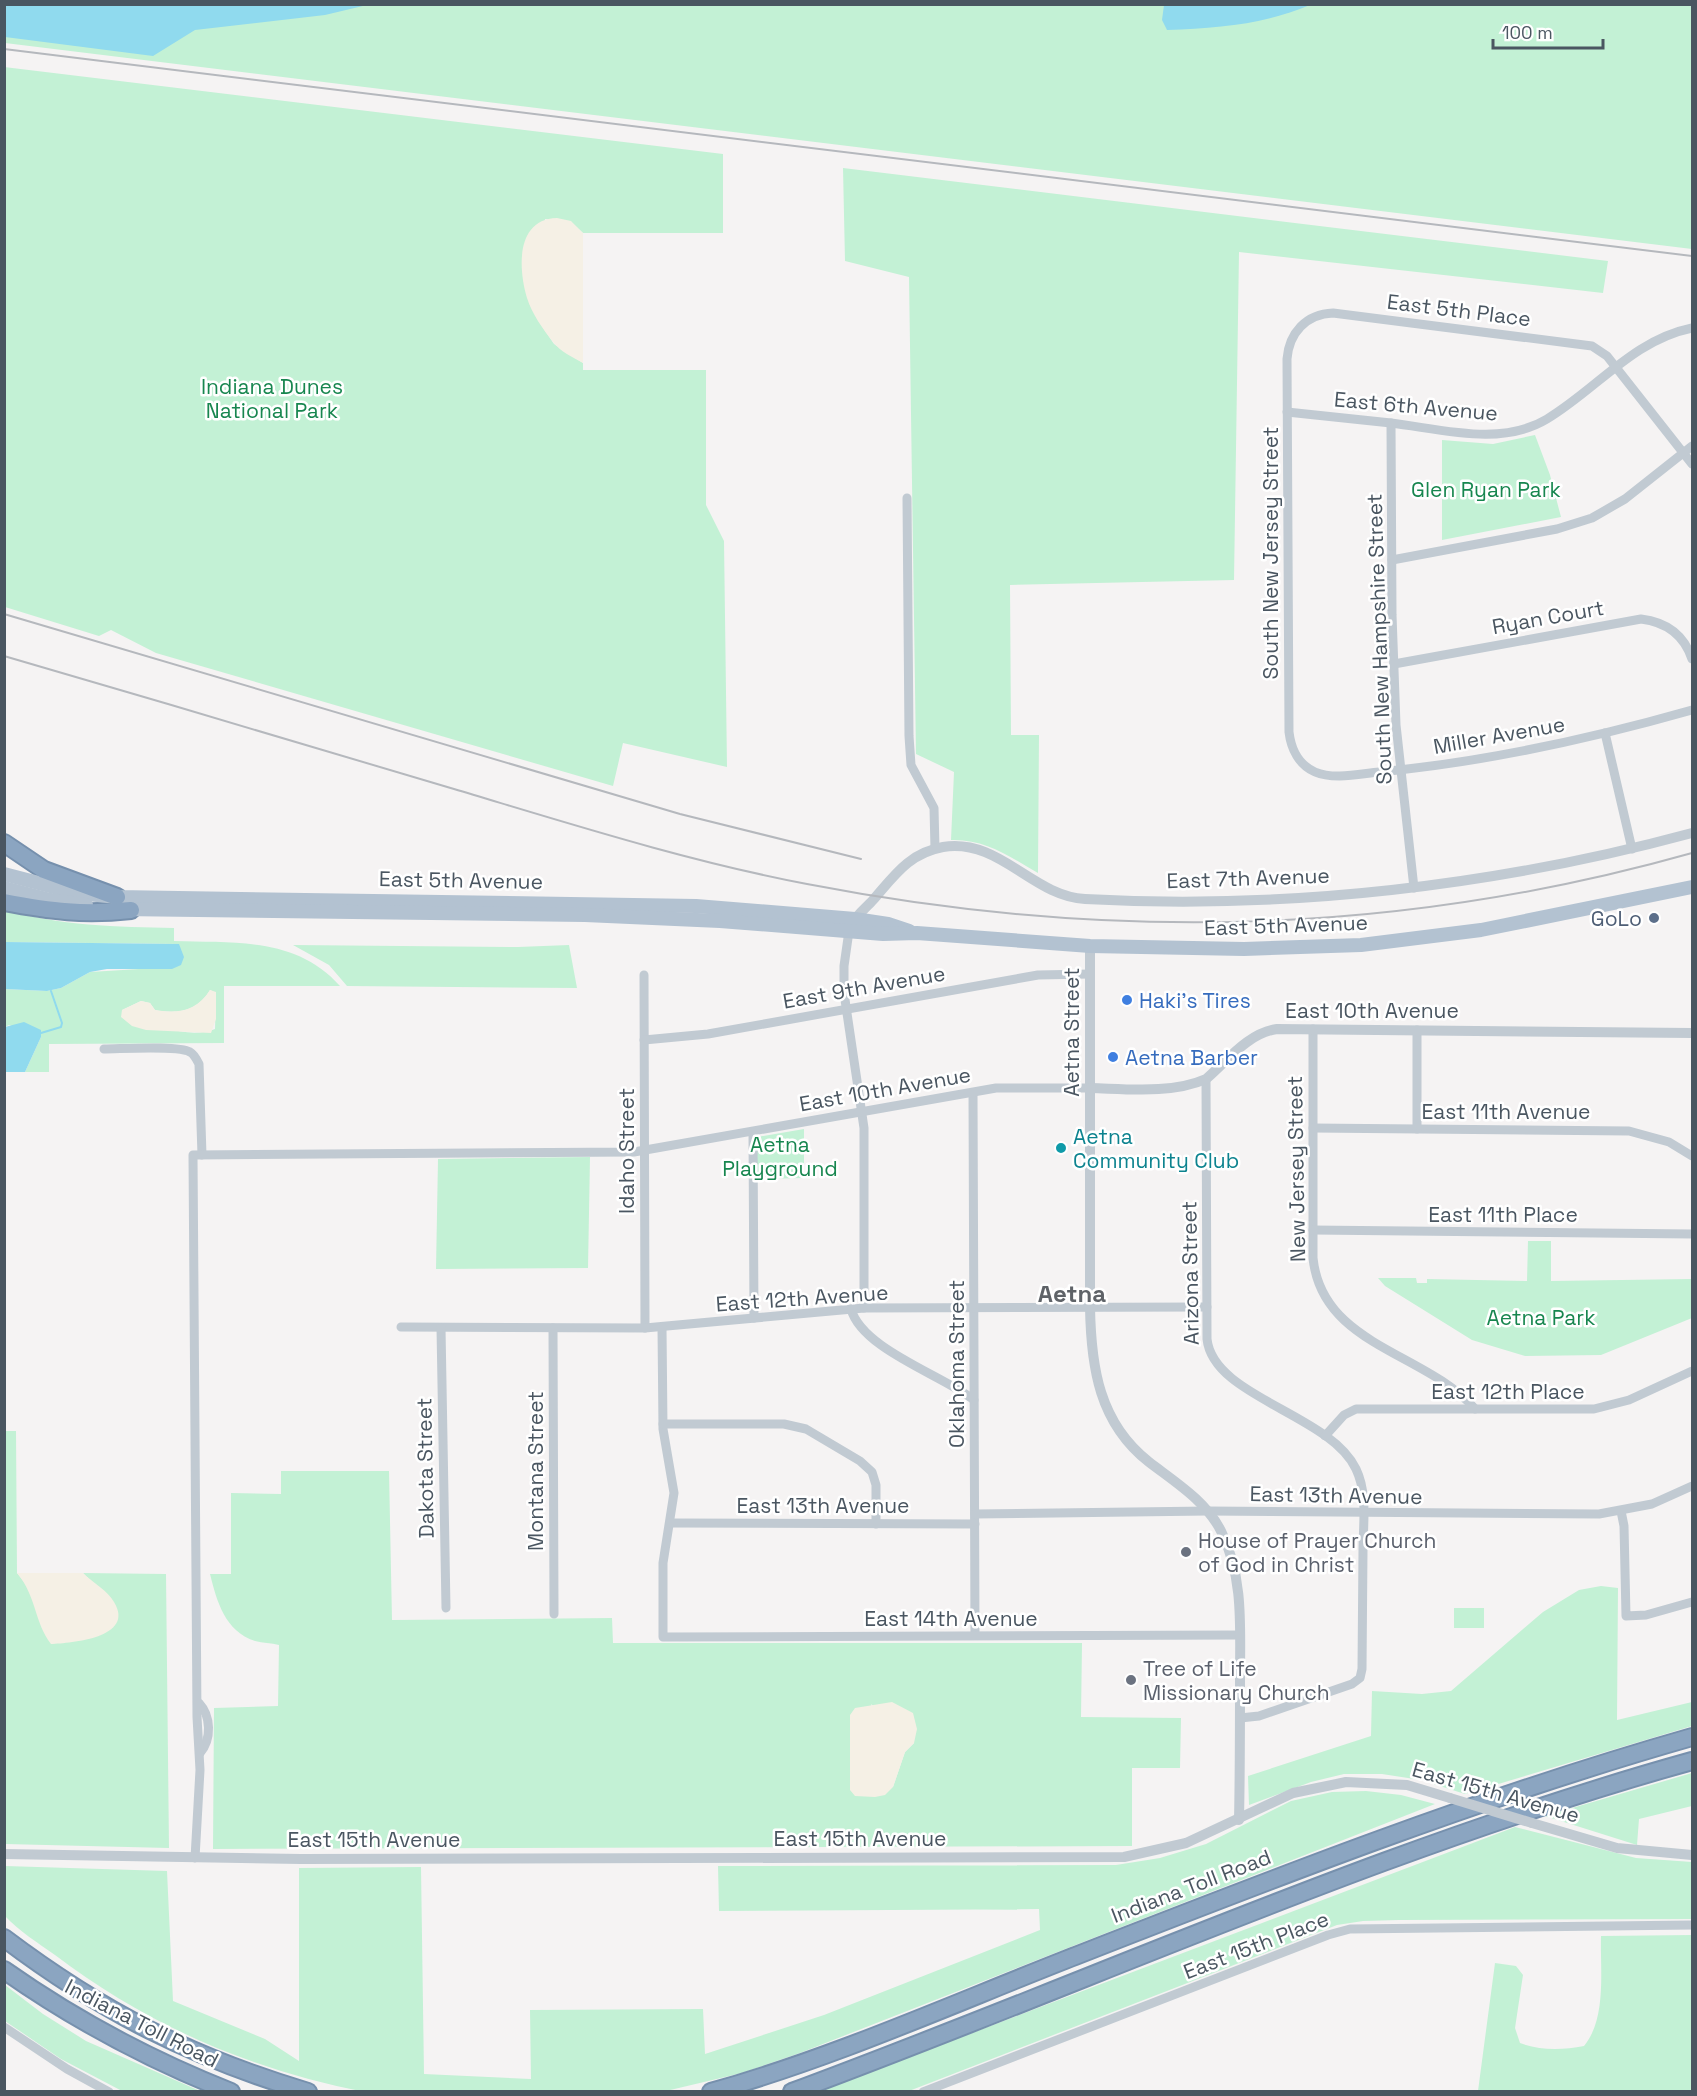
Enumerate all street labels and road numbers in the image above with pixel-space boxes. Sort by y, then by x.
street label: East 5th Place [1386,288,1532,332]
street label: East 6th Avenue [1333,385,1499,427]
street label: South New Jersey Street [1257,427,1284,680]
street label: South New Hampshire Street [1360,493,1398,785]
street label: Ryan Court [1490,594,1606,640]
street label: Miller Avenue [1431,710,1567,760]
street label: East 7th Avenue [1166,862,1330,894]
street label: East 5th Avenue [379,865,543,895]
street label: East 5th Avenue [1204,909,1368,941]
street label: East 9th Avenue [781,959,947,1015]
street label: Aetna Street [1058,967,1085,1097]
street label: East 10th Avenue [1285,997,1459,1024]
street label: East 10th Avenue [797,1061,973,1117]
street label: New Jersey Street [1281,1076,1311,1262]
street label: Idaho Street [613,1088,640,1214]
street label: East 11th Avenue [1421,1098,1591,1125]
street label: Arizona Street [1175,1201,1205,1345]
street label: East 11th Place [1428,1201,1578,1228]
street label: East 12th Avenue [715,1279,889,1317]
street label: Oklahoma Street [943,1280,970,1448]
street label: East 12th Place [1431,1378,1585,1405]
street label: Montana Street [522,1391,549,1551]
street label: Dakota Street [410,1397,440,1539]
street label: East 13th Avenue [1249,1480,1423,1510]
street label: East 13th Avenue [737,1492,909,1519]
street label: East 14th Avenue [864,1605,1038,1632]
street label: East 15th Avenue [1409,1755,1583,1829]
street label: East 15th Avenue [774,1825,946,1852]
street label: East 15th Avenue [288,1826,460,1853]
street label: Indiana Toll Road [1107,1843,1275,1929]
street label: East 15th Place [1179,1905,1333,1985]
street label: Indiana Toll Road [61,1973,223,2073]

